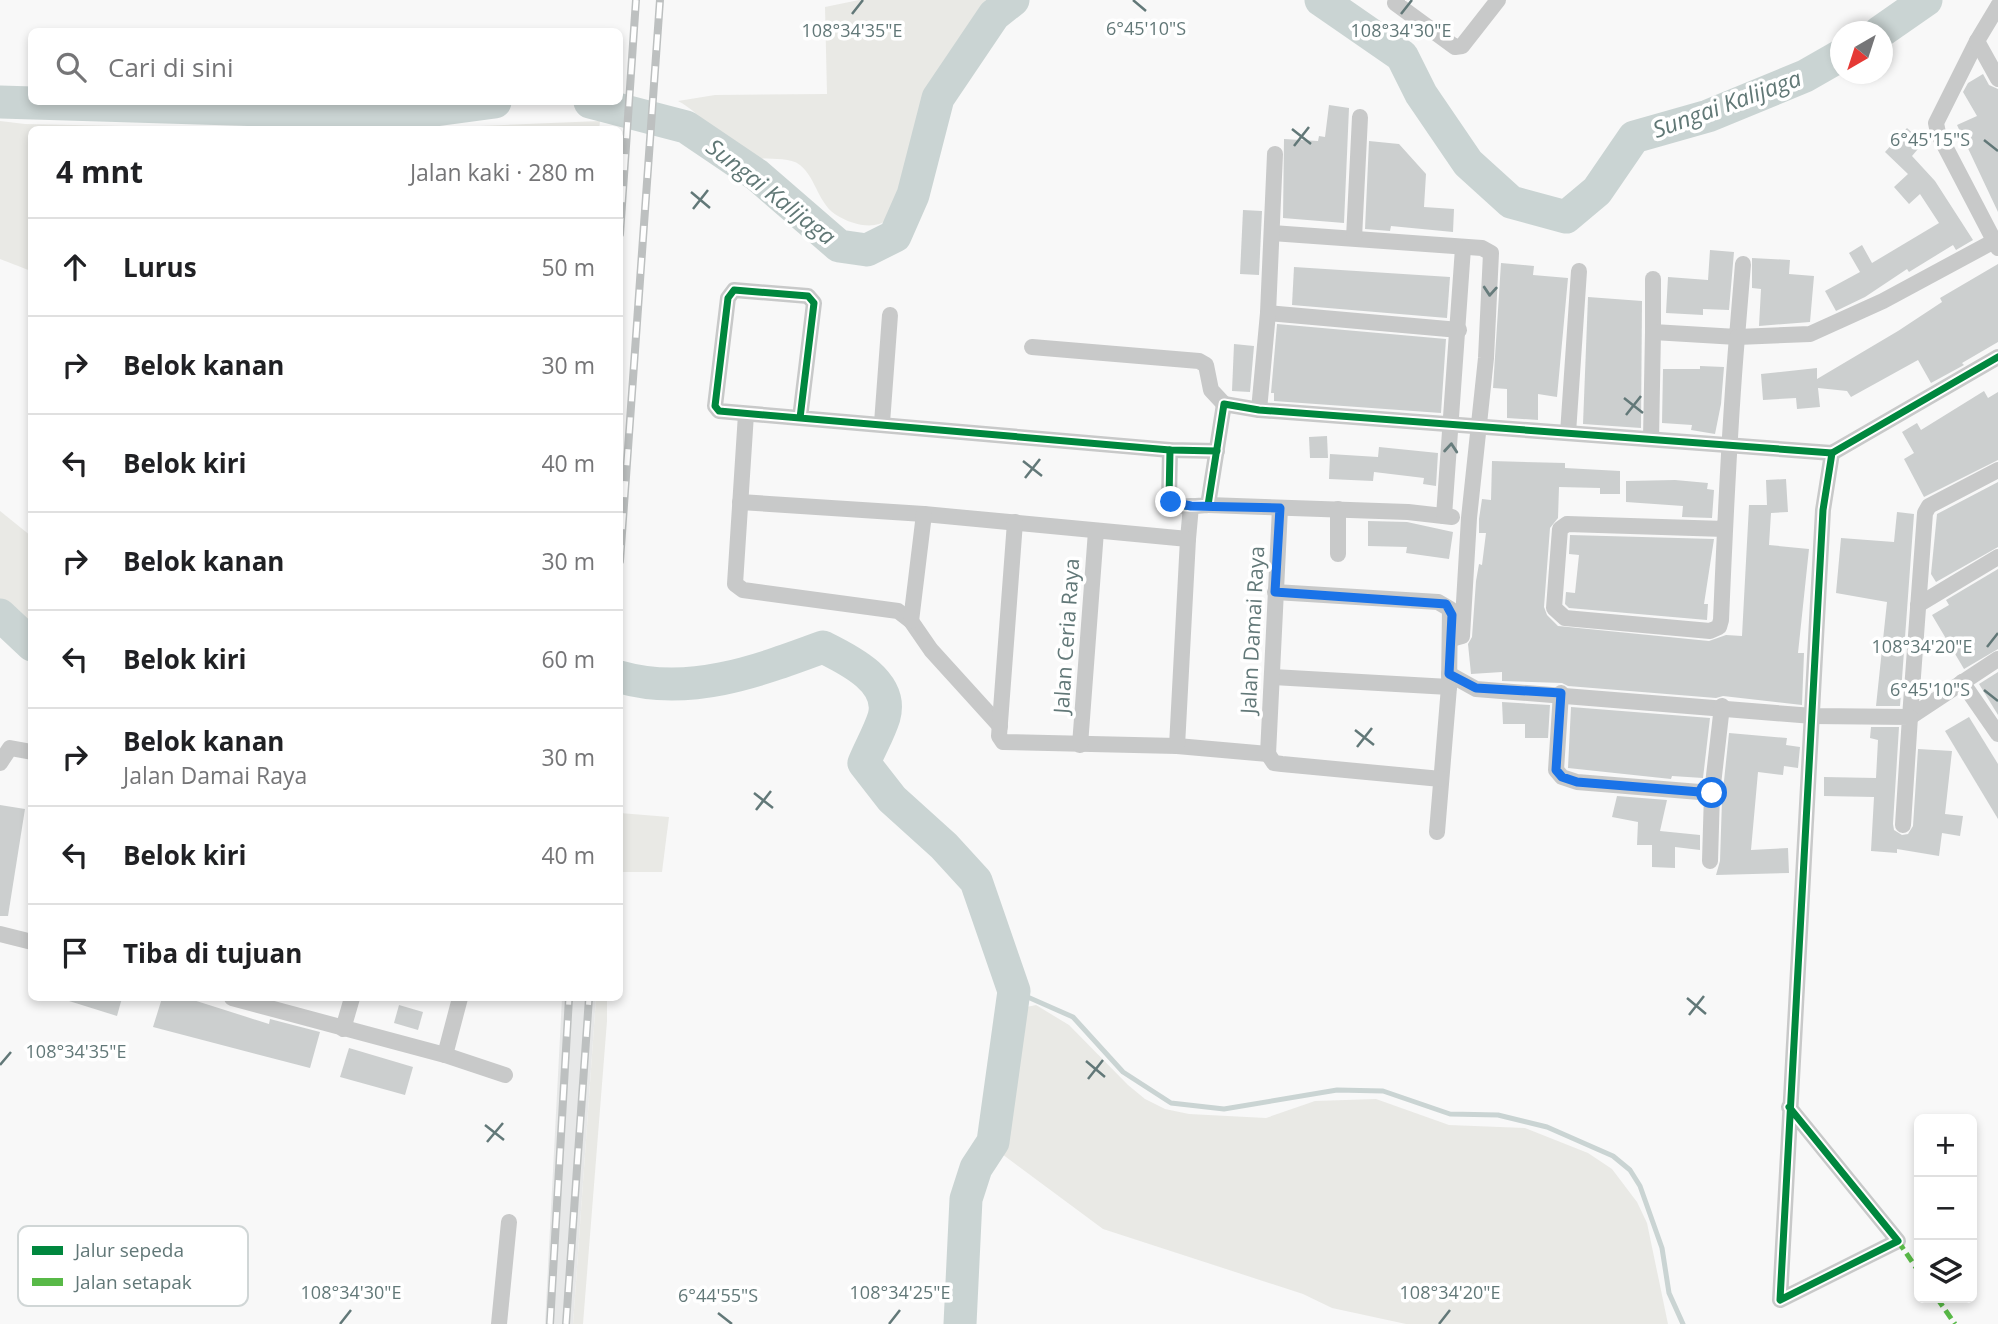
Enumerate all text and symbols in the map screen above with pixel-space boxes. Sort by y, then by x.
text: 6°45'10"S [1106,16,1186,40]
text: 108°34'35"E [802,18,902,42]
text: 108°34'30"E [1351,18,1451,42]
north arrow [1830,21,1893,84]
search box [28,28,623,105]
icon: search [52,48,90,86]
text: Cari di sini [108,49,233,85]
water label: Sungai Kalijaga [1648,61,1805,145]
text: 6°45'15"S [1890,127,1970,151]
water label: Sungai Kalijaga [700,131,843,252]
text: 4 mnt [56,151,143,192]
text: Jalan kaki · 280 m [410,156,595,188]
icon: ahead [56,248,94,286]
text: Lurus [123,249,197,285]
text: 50 m [541,251,595,283]
one-way arrow [1483,286,1498,297]
icon: right [56,346,94,384]
text: Belok kanan [123,347,284,383]
text: 30 m [541,349,595,381]
one-way arrow [1443,442,1458,453]
icon: left [56,444,94,482]
text: Belok kiri [123,445,247,481]
text: 40 m [541,447,595,479]
route end [1155,486,1186,517]
icon: right [56,542,94,580]
text: Belok kanan [123,543,284,579]
text: 30 m [541,545,595,577]
street label: Jalan Damai Raya [1234,545,1270,717]
street label: Jalan Ceria Raya [1046,557,1085,716]
text: 108°34'20"E [1872,634,1972,658]
icon: left [56,640,94,678]
text: Belok kiri [123,641,247,677]
text: 60 m [541,643,595,675]
text: 6°45'10"S [1890,677,1970,701]
text: Belok kanan [123,723,284,759]
icon: right [56,738,94,776]
text: 30 m [541,741,595,773]
text: Jalan Damai Raya [123,759,307,791]
route start [1696,777,1727,808]
icon: left [56,836,94,874]
text: Belok kiri [123,837,247,873]
text: 40 m [541,839,595,871]
icon: arrive [56,934,94,972]
text: Tiba di tujuan [123,935,302,971]
text: 108°34'35"E [26,1039,126,1063]
map controls [1914,1114,1977,1303]
button: + [1914,1114,1977,1177]
button: − [1914,1177,1977,1240]
legend [18,1226,248,1306]
text: Jalur sepeda [73,1237,184,1263]
button: layers [1914,1240,1977,1303]
text: Jalan setapak [73,1269,192,1295]
text: 108°34'30"E [301,1280,401,1304]
text: 108°34'25"E [850,1280,950,1304]
text: 108°34'20"E [1400,1280,1500,1304]
text: 6°44'55"S [678,1283,758,1307]

